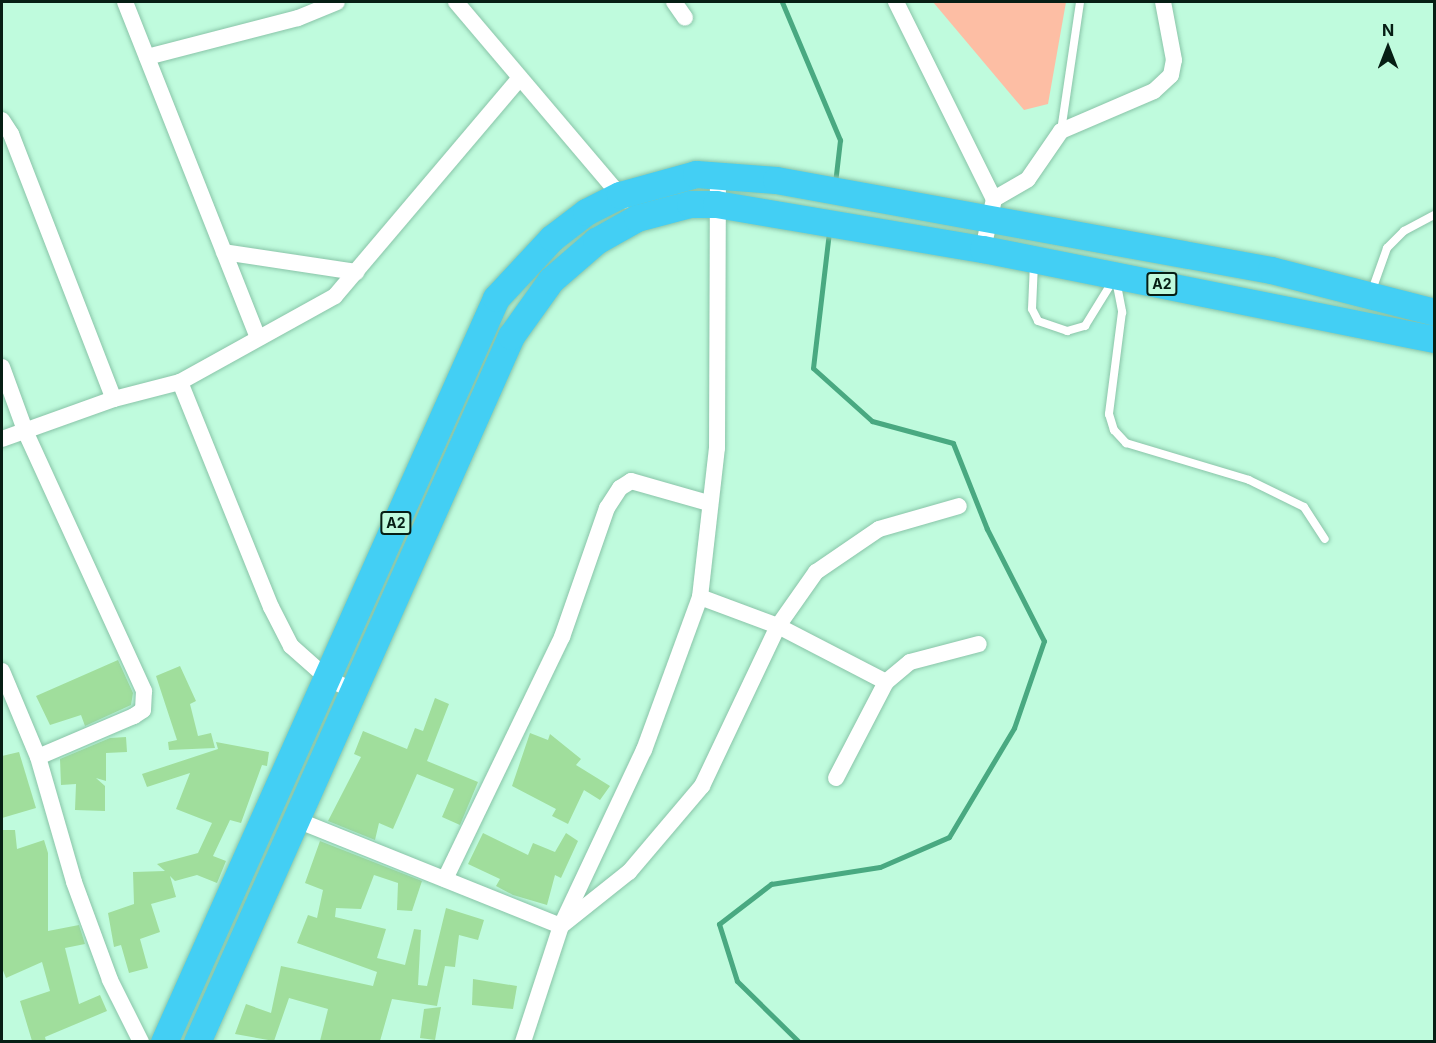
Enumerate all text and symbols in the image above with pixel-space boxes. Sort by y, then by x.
north arrow [1358,18,1418,78]
text: N [1382,20,1394,40]
road number: A2 [1146,273,1178,295]
road number: A2 [380,512,412,534]

